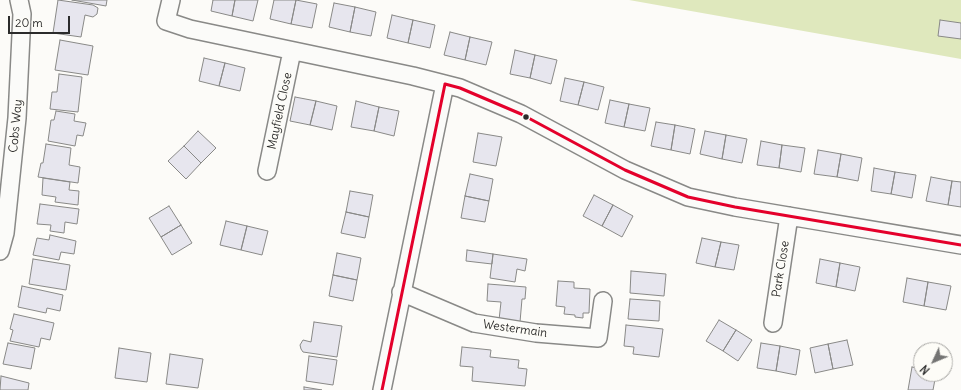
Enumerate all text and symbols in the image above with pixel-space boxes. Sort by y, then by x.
scale bar [10,8,72,34]
text: 20 m [15,15,43,30]
street label: Mayfield Close [265,71,295,151]
street label: Cobs Way [6,99,26,153]
unlabelled marker [521,112,531,122]
street label: Park Close [769,240,793,298]
street label: Westermain [482,317,548,341]
north arrow [913,342,953,382]
text: N [917,362,933,377]

